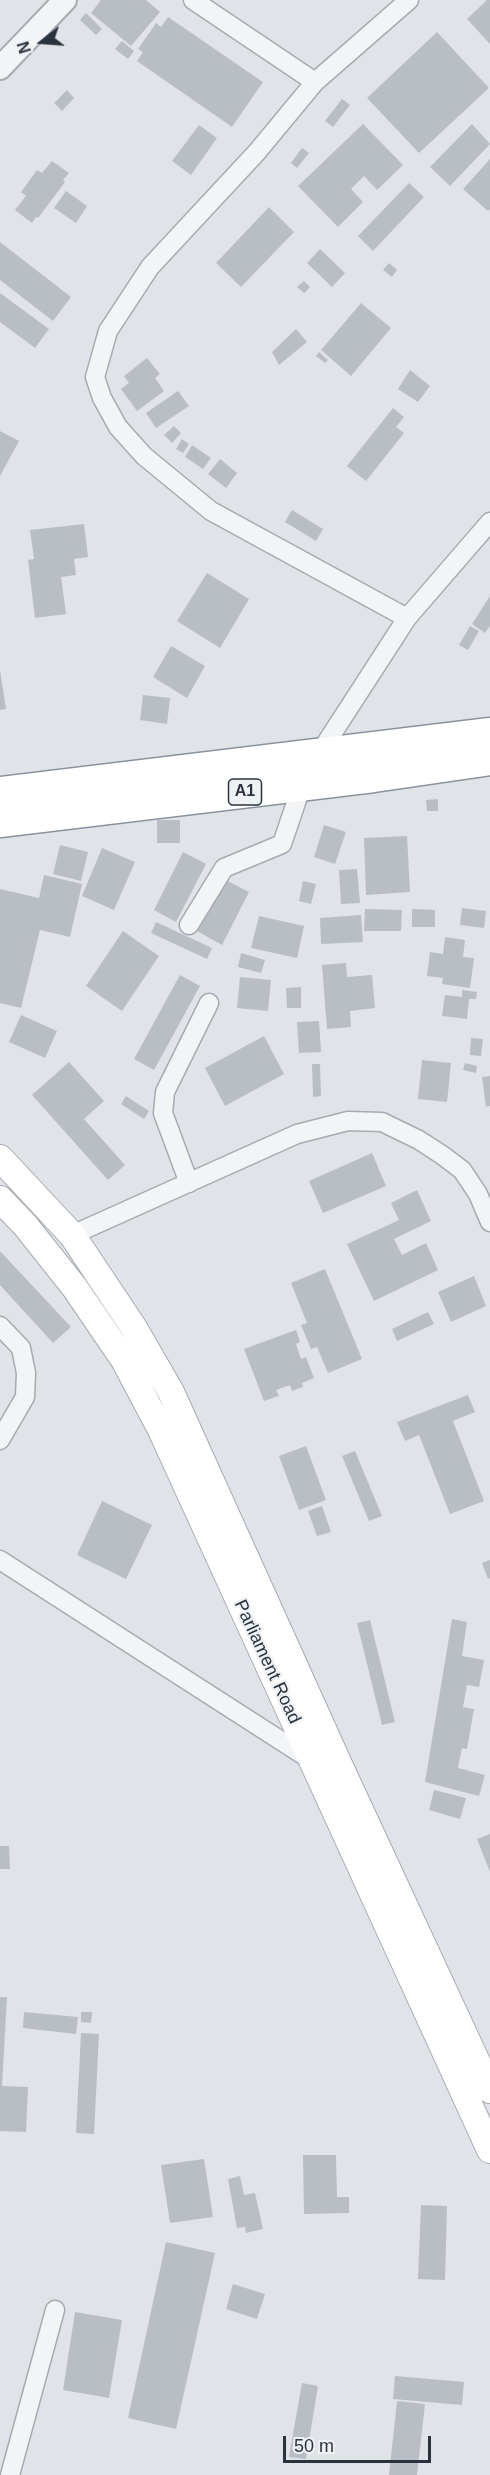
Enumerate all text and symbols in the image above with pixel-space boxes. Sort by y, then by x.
north arrow [12,12,72,72]
text: N [14,39,34,55]
road number: A1 [228,779,262,805]
street label: Parliament Road [229,1597,305,1727]
scale bar [286,2424,434,2462]
text: 50 m [294,2436,334,2456]

